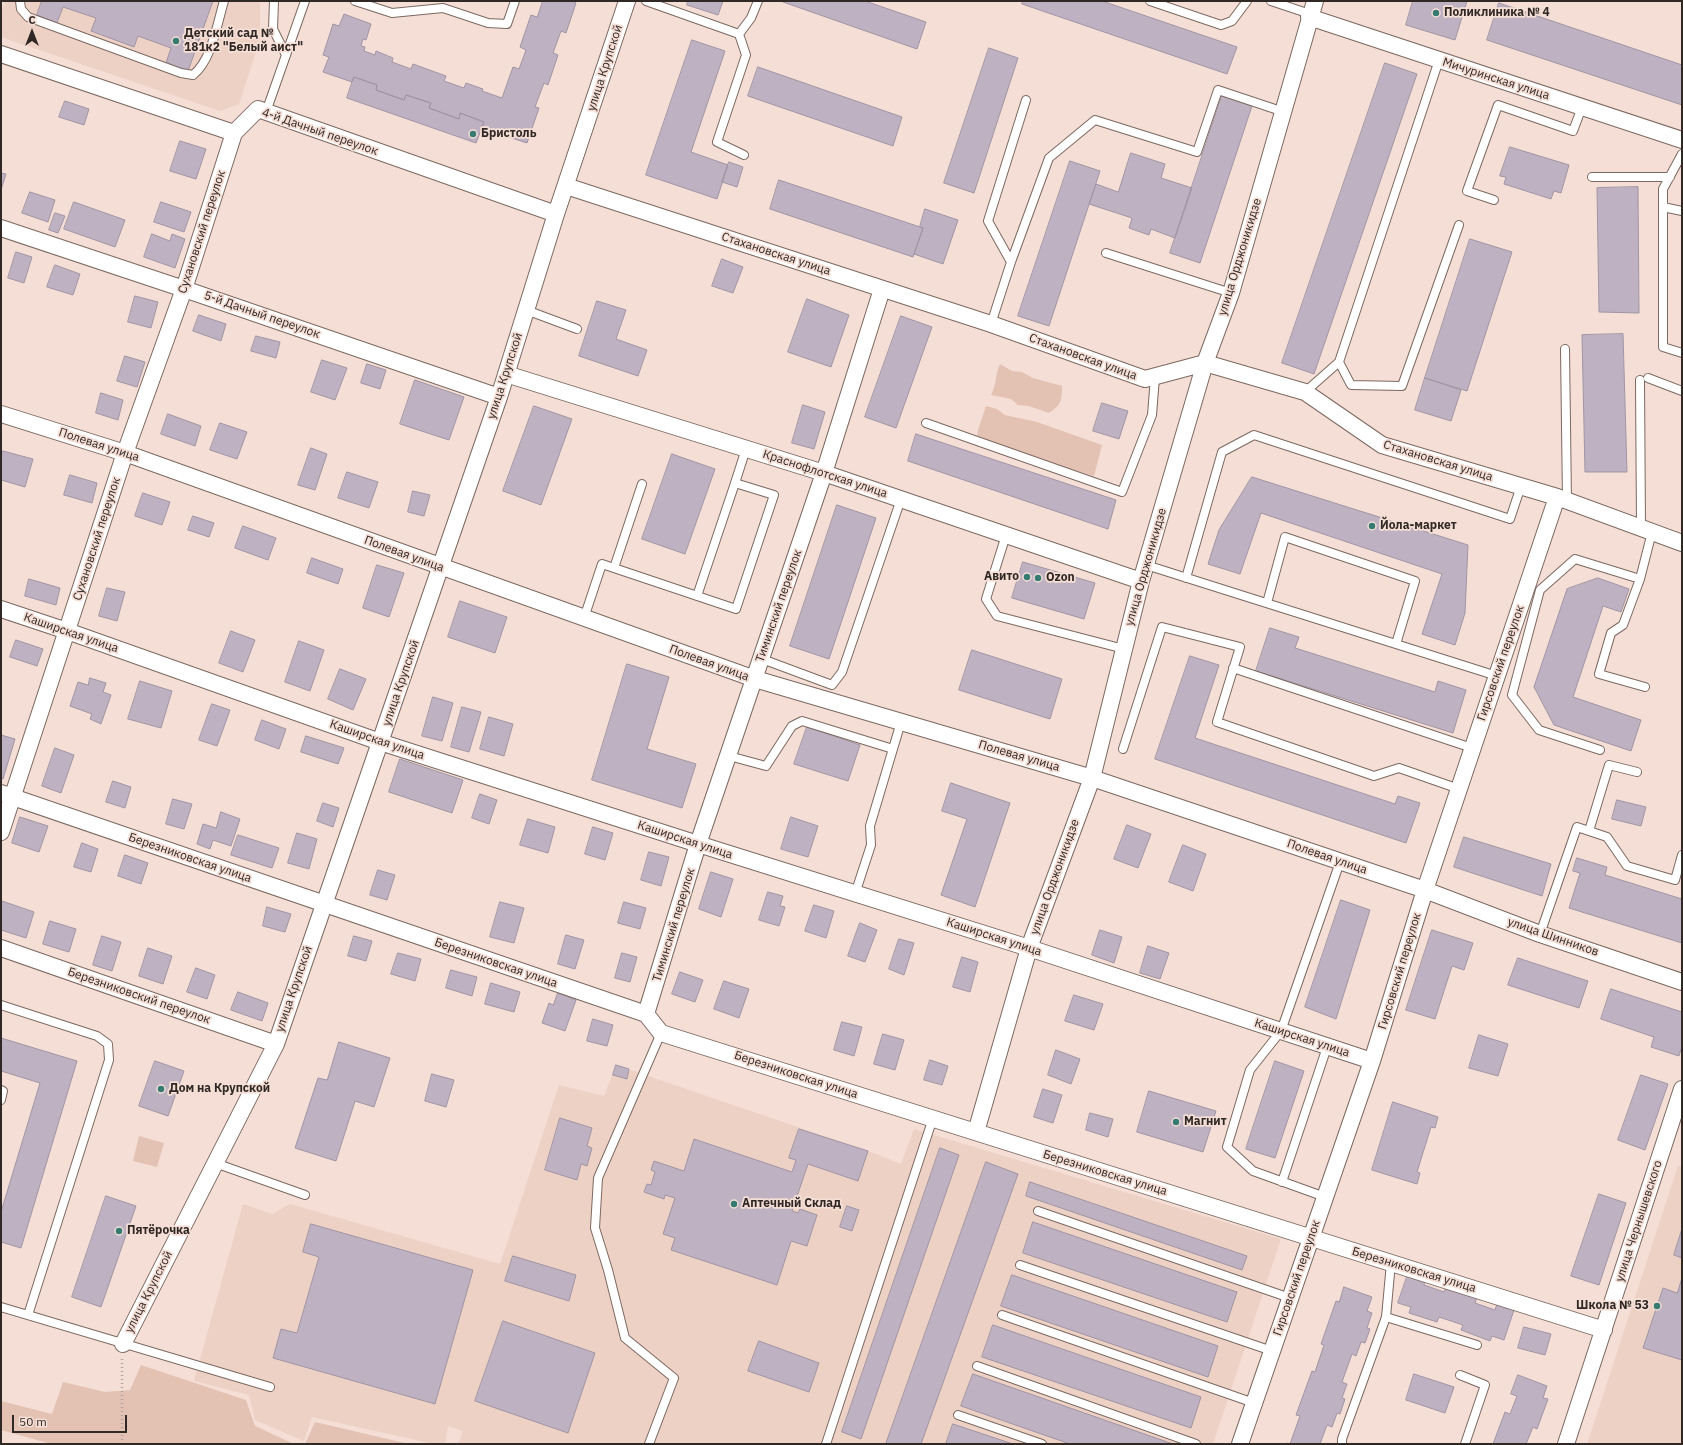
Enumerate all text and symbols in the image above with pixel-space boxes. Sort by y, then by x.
place label: Поликлиника № 4 [1444,6,1550,20]
marker: Поликлиника № 4 [1431,8,1441,18]
north arrow [12,12,52,52]
text: С [28,13,36,27]
street label: улица Крупской [584,23,626,113]
place label: Детский сад № 181к2 "Белый аист" [184,27,303,55]
marker: Детский сад № 181к2 "Белый аист" [171,36,181,46]
street label: Мичуринская улица [1441,55,1551,103]
street label: 4-й Дачный переулок [260,105,380,159]
place label: Бристоль [481,127,536,141]
marker: Бристоль [468,129,478,139]
street label: Сухановский переулок [175,169,229,295]
street label: улица Орджоникидзе [1215,197,1265,317]
street label: Стахановская улица [720,230,832,278]
street label: 5-й Дачный переулок [202,288,322,342]
street label: улица Крупской [484,331,526,421]
street label: Стахановская улица [1027,331,1139,383]
street label: Полевая улица [57,425,141,465]
street label: Стахановская улица [1381,437,1495,485]
street label: Краснофлотская улица [761,447,889,501]
street label: Сухановский переулок [70,476,124,602]
street label: улица Орджоникидзе [1122,506,1170,628]
place label: Йола-маркет [1380,519,1457,533]
marker: Йола-маркет [1367,521,1377,531]
street label: Полевая улица [362,533,446,575]
street label: Тиминский переулок [753,548,805,664]
place label: Авито [984,570,1019,584]
place label: Ozon [1046,571,1075,585]
marker: Авито [1022,572,1032,582]
marker: Ozon [1033,573,1043,583]
street label: Гирсовский переулок [1474,603,1528,723]
street label: Каширская улица [22,610,120,656]
street label: улица Крупской [380,638,422,728]
street label: Полевая улица [667,642,751,684]
street label: Каширская улица [328,717,426,763]
street label: Полевая улица [977,738,1061,774]
street label: улица Орджоникидзе [1027,817,1083,937]
street label: Каширская улица [636,818,734,862]
street label: Березниковская улица [127,830,253,886]
street label: Полевая улица [1285,837,1369,877]
street label: Тиминский переулок [650,866,698,984]
street label: Гирсовский переулок [1375,911,1425,1031]
street label: Каширская улица [945,915,1043,959]
street label: улица Шинников [1505,915,1601,959]
street label: Березниковская улица [433,935,559,991]
street label: улица Крупской [273,944,315,1034]
street label: Березниковский переулок [66,965,212,1027]
street label: Каширская улица [1253,1016,1351,1060]
street label: Березниковская улица [732,1048,860,1102]
place label: Дом на Крупской [169,1082,270,1096]
marker: Дом на Крупской [156,1084,166,1094]
place label: Магнит [1184,1115,1227,1129]
marker: Магнит [1171,1117,1181,1127]
street label: Березниковская улица [1041,1147,1169,1199]
street label: улица Чернышевского [1613,1158,1665,1284]
place label: Аптечный Склад [742,1197,841,1211]
marker: Аптечный Склад [729,1199,739,1209]
street label: Гирсовский переулок [1270,1218,1324,1338]
place label: Пятёрочка [127,1224,190,1238]
marker: Пятёрочка [114,1226,124,1236]
street label: Березниковская улица [1350,1244,1478,1296]
street label: улица Крупской [122,1249,176,1335]
place label: Школа № 53 [1576,1299,1649,1313]
marker: Школа № 53 [1652,1301,1662,1311]
scale bar [14,1407,129,1433]
text: 50 m [19,1414,47,1429]

